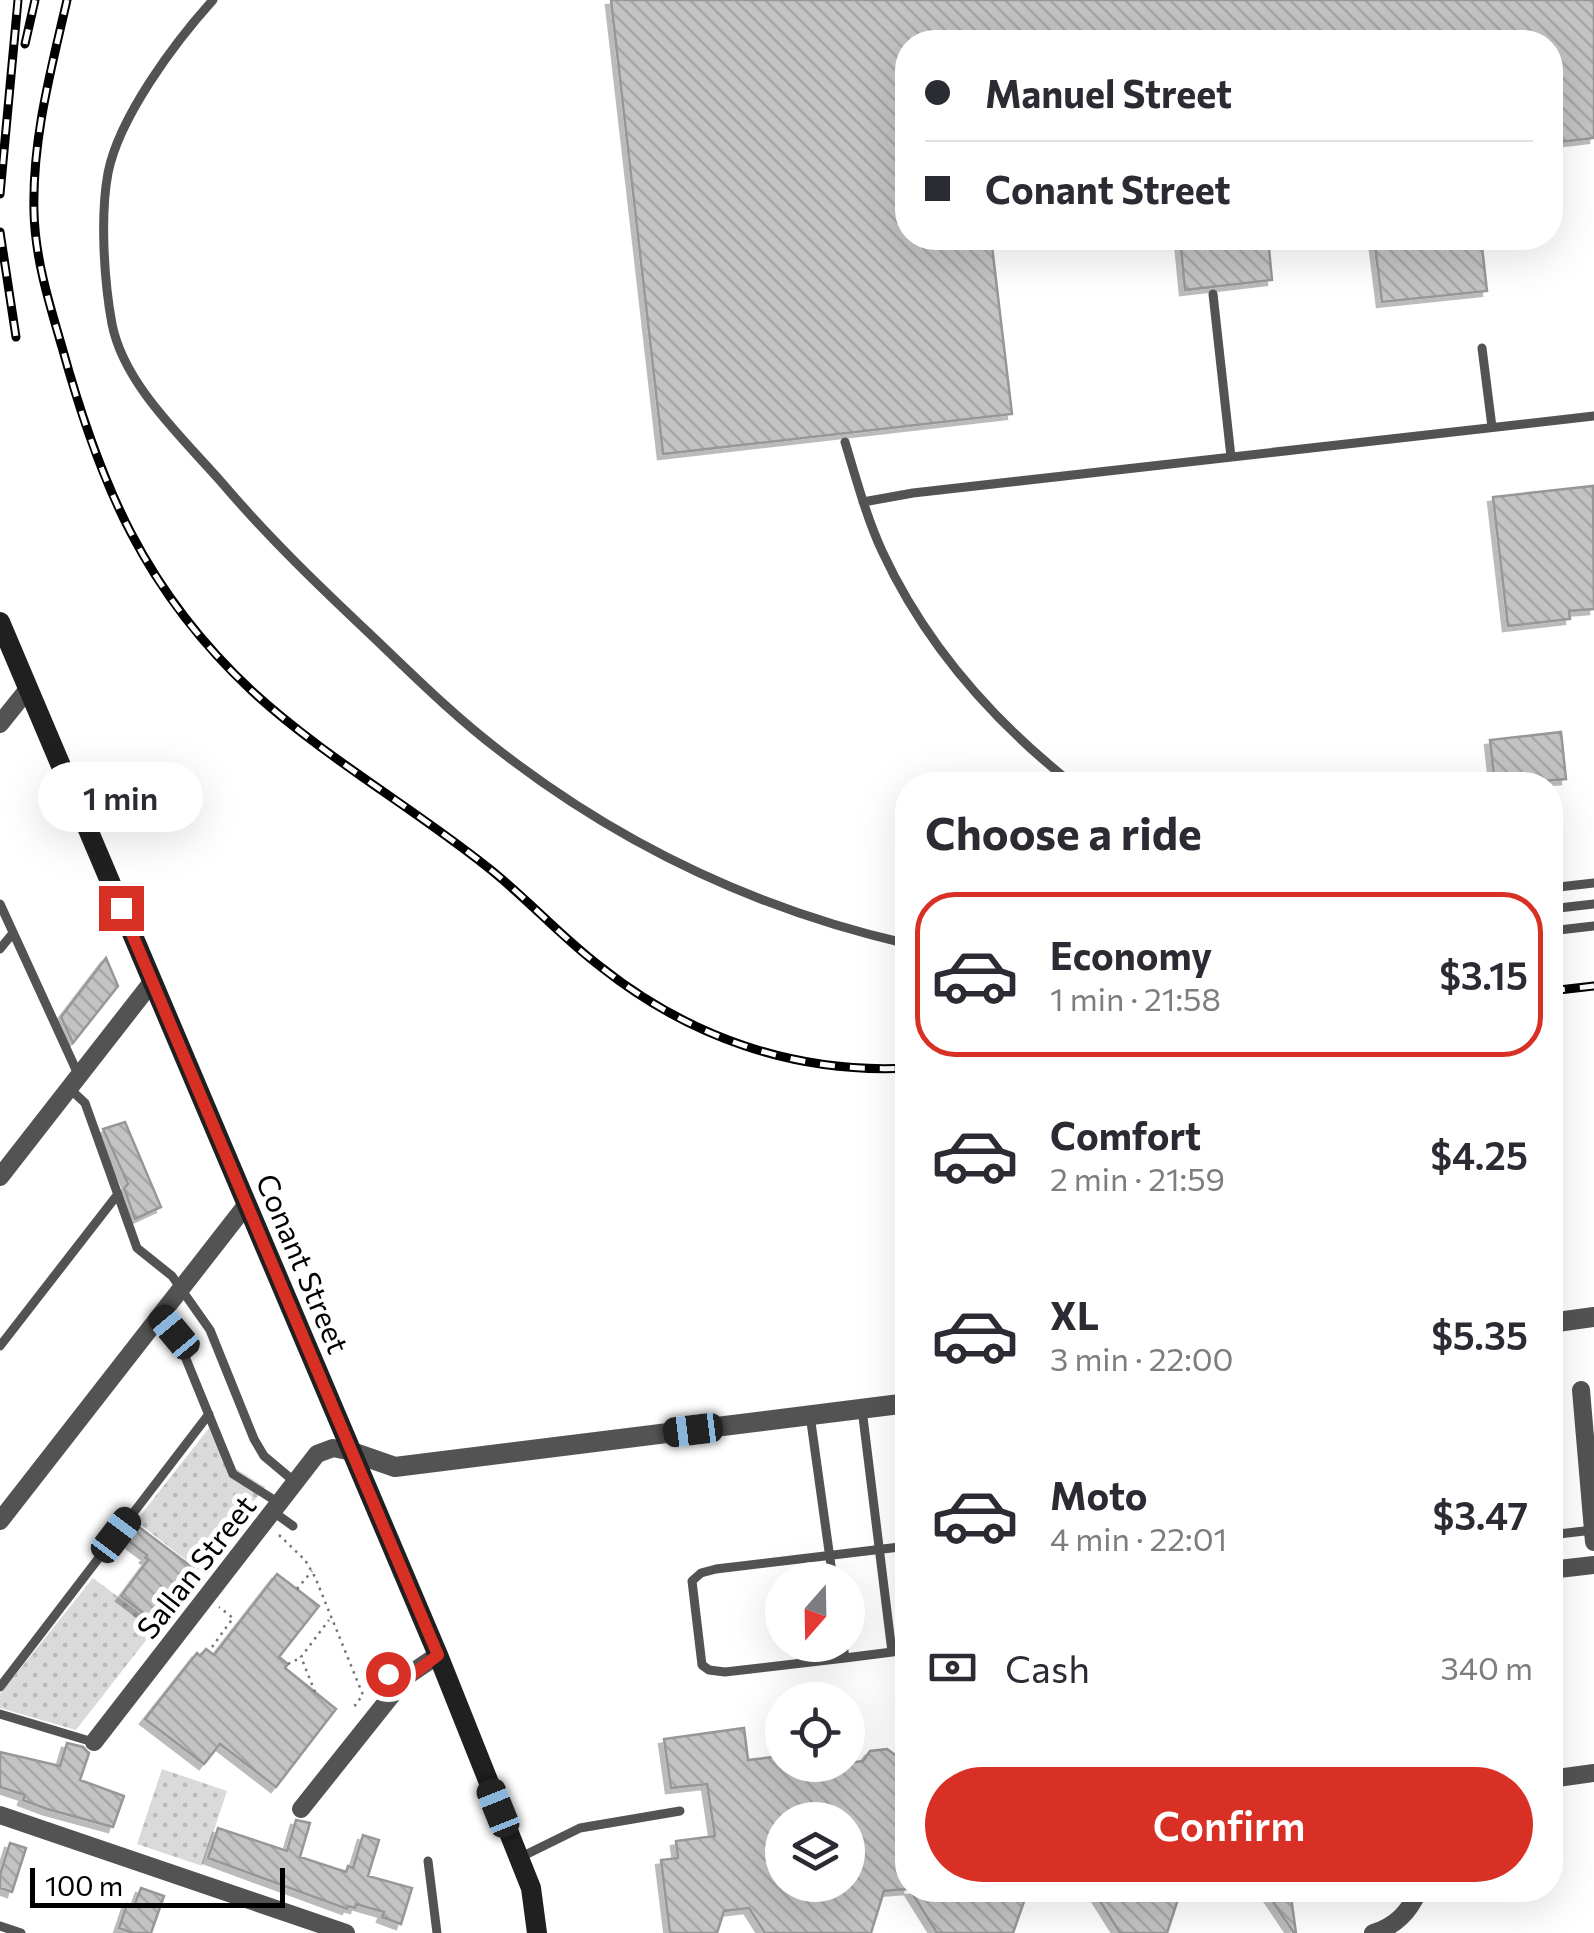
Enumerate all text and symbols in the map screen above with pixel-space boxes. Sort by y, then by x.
text: Manuel Street [985,69,1232,116]
text: Conant Street [985,165,1231,212]
callout: 1 min [38,763,204,833]
text: 1 min [83,777,158,817]
text: Choose a ride [925,804,1202,859]
route end [99,886,144,931]
icon: car [930,930,1020,1020]
text: Economy [1050,931,1212,978]
text: $3.15 [1439,951,1528,998]
text: 1 min · 21:58 [1050,978,1221,1018]
icon: car [930,1110,1020,1200]
text: Comfort [1050,1111,1201,1158]
text: $4.25 [1430,1131,1528,1178]
text: 2 min · 21:59 [1050,1158,1225,1198]
street label: Conant Street [250,1168,358,1358]
icon: car [930,1290,1020,1380]
text: XL [1050,1291,1099,1338]
car [143,1299,205,1365]
text: $5.35 [1431,1311,1528,1358]
text: 3 min · 22:00 [1050,1338,1233,1378]
car [661,1411,725,1449]
icon: car [930,1470,1020,1560]
text: Moto [1050,1471,1148,1518]
street label: Sallan Street [127,1487,263,1645]
text: $3.47 [1433,1491,1528,1538]
car [86,1502,146,1568]
text: 4 min · 22:01 [1050,1518,1227,1558]
north arrow [765,1562,865,1662]
map controls [765,1562,865,1902]
icon: cash [925,1640,980,1695]
text: Cash [1005,1644,1090,1691]
text: 340 m [1441,1647,1533,1687]
route start [366,1652,411,1697]
button: locate [765,1682,865,1782]
button: Confirm [925,1767,1533,1882]
car [473,1775,523,1841]
button: layers [765,1802,865,1902]
scale bar [30,1863,285,1908]
text: 100 m [45,1868,123,1902]

